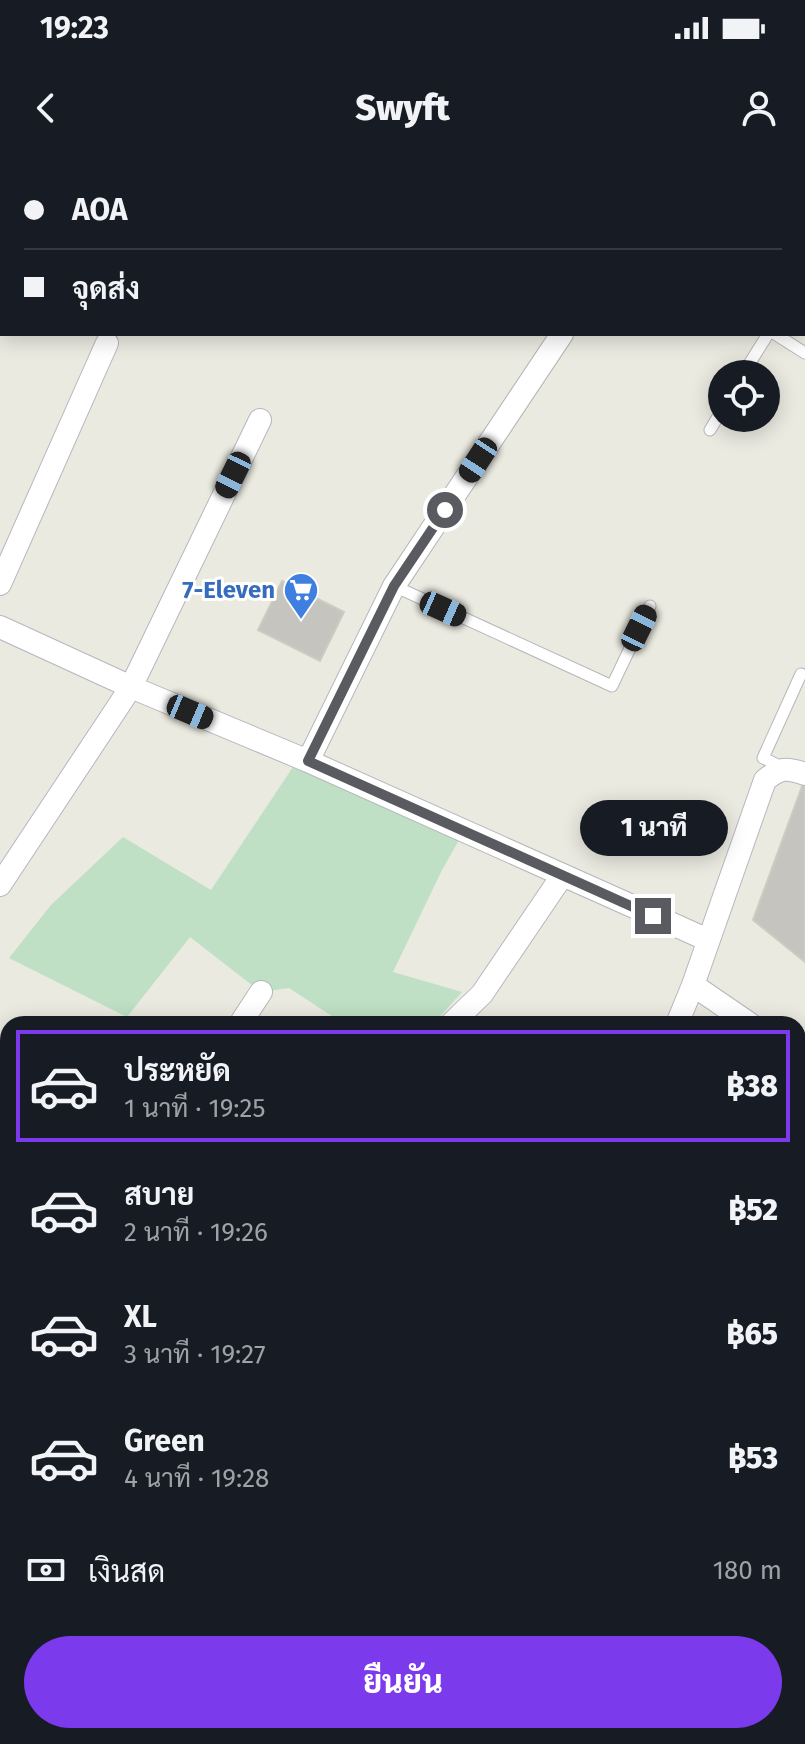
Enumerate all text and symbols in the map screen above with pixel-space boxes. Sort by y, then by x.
text: 19:23 [40,10,109,46]
icon: back [24,86,68,130]
text: Swyft [355,86,450,130]
icon: person [737,86,781,130]
text: AOA [72,192,128,228]
text: จุดส่ง [72,271,140,307]
map controls [708,360,780,432]
button: locate [708,360,780,432]
car [455,433,501,487]
car [212,448,254,502]
route start [427,492,463,528]
supermarket icon: 7-Eleven [282,571,320,621]
place label: 7-Eleven [182,576,275,604]
car [416,588,470,630]
car [618,601,660,655]
car [163,692,217,732]
callout: 1 นาที [579,800,727,856]
text: 1 นาที [621,812,687,843]
route end [635,898,671,934]
icon: car [28,1050,100,1122]
text: ประหยัด [124,1053,231,1089]
text: ฿38 [726,1068,778,1104]
text: 1 นาที · 19:25 [124,1093,265,1124]
icon: car [28,1174,100,1246]
text: สบาย [124,1177,194,1213]
text: ฿52 [729,1192,778,1228]
text: 2 นาที · 19:26 [124,1217,268,1248]
icon: car [28,1298,100,1370]
text: XL [124,1299,157,1335]
text: ฿65 [726,1316,778,1352]
text: 3 นาที · 19:27 [124,1339,265,1370]
icon: car [28,1422,100,1494]
text: Green [124,1423,205,1459]
text: ฿53 [728,1440,778,1476]
text: 4 นาที · 19:28 [124,1463,269,1494]
icon: cash [24,1548,68,1592]
text: เงินสด [88,1554,165,1590]
text: 180 m [713,1555,782,1586]
button: ยืนยัน [24,1636,782,1728]

